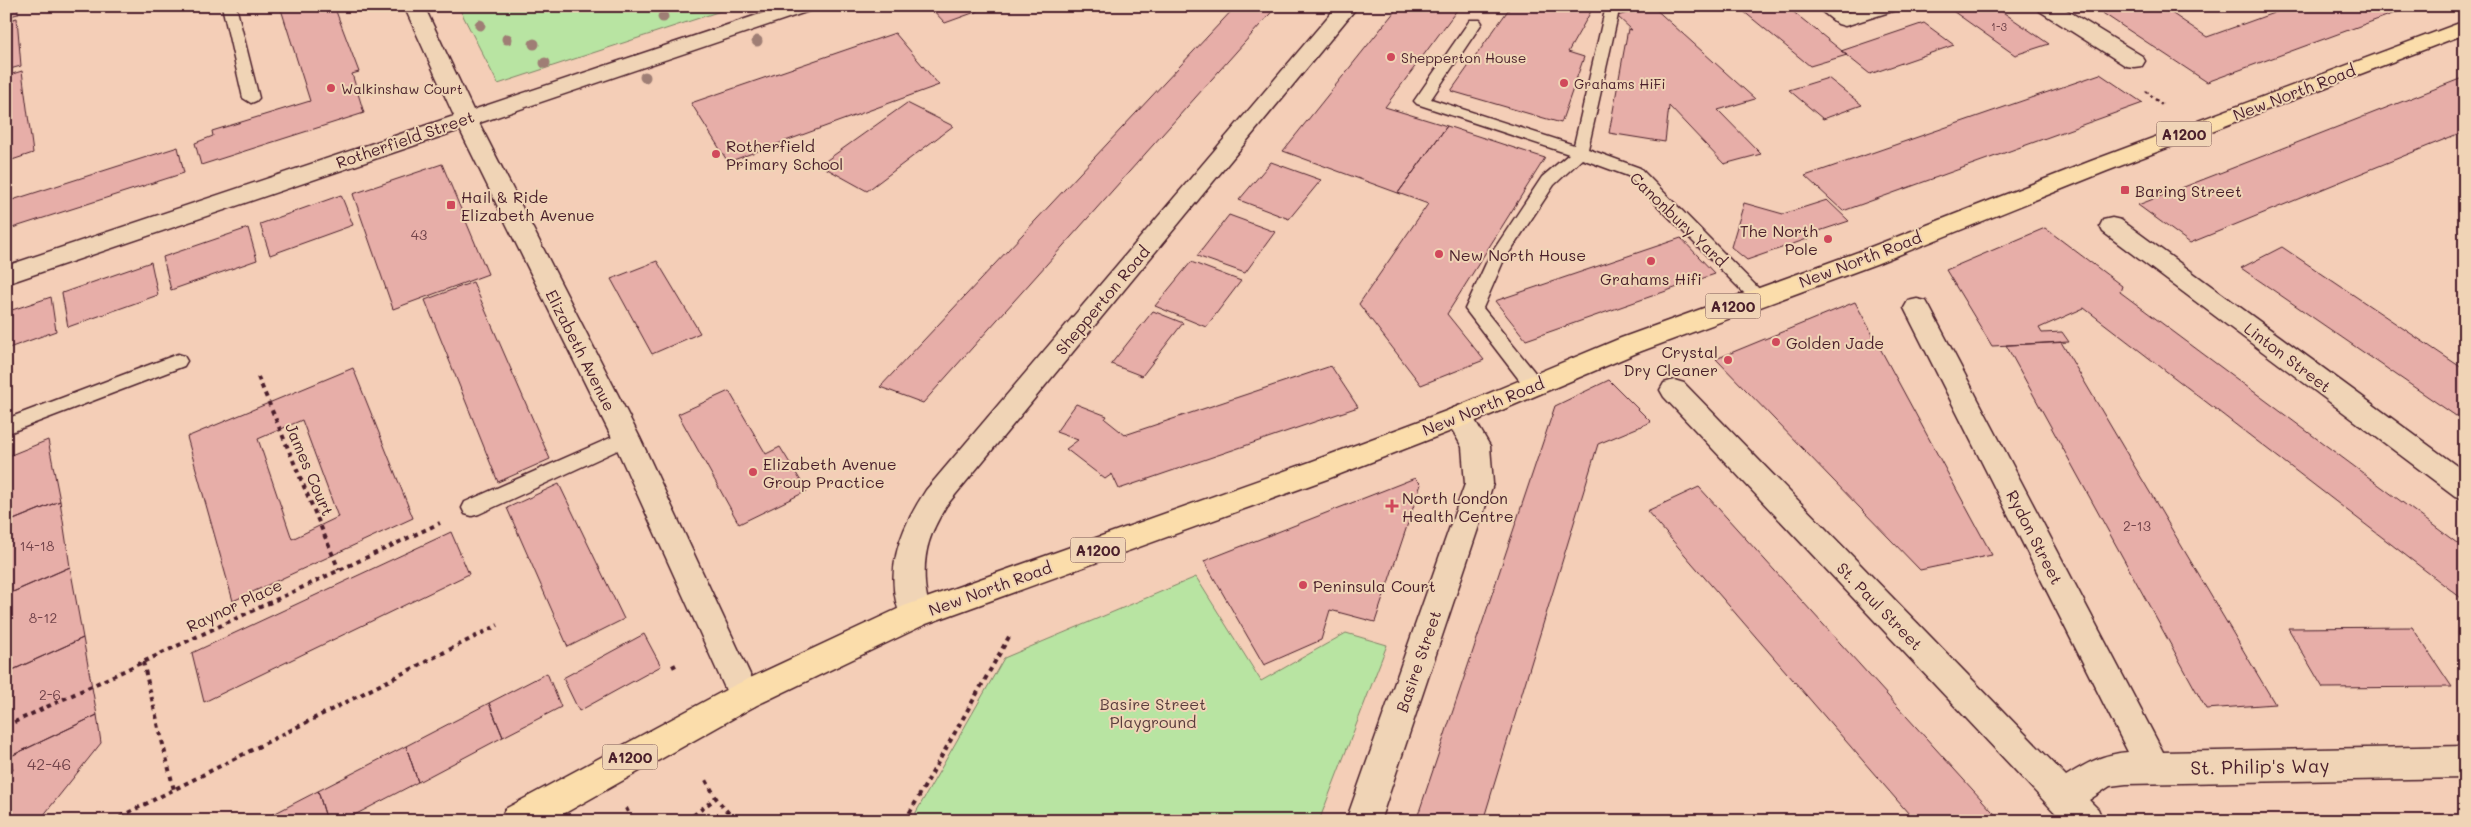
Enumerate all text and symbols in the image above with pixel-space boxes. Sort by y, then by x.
house number: 1-3 [1991,19,2008,34]
place label: Shepperton House [1401,48,1527,67]
marker: Shepperton House [1385,51,1397,63]
street label: New North Road [2230,59,2358,125]
place label: Grahams HiFi [1574,74,1666,93]
marker: Grahams HiFi [1558,77,1570,89]
place label: Walkinshaw Court [341,79,463,98]
marker: Walkinshaw Court [325,82,337,94]
street label: Rotherfield Street [333,105,477,173]
road number: A1200 [2156,122,2212,146]
place label: Rotherfield Primary School [726,135,843,174]
marker: Rotherfield Primary School [710,148,722,160]
street label: Canonbury Yard [1626,167,1732,271]
place label: Baring Street [2135,180,2242,201]
marker: Baring Street [2119,184,2131,196]
place label: Hail & Ride Elizabeth Avenue [461,186,595,225]
marker: Hail & Ride Elizabeth Avenue [445,199,457,211]
place label: The North Pole [1740,220,1818,259]
house number: 43 [411,225,427,244]
street label: New North Road [1796,226,1924,292]
marker: The North Pole [1822,233,1834,245]
street label: Shepperton Road [1050,241,1154,359]
place label: New North House [1449,244,1586,265]
marker: New North House [1433,248,1445,260]
marker: Grahams Hifi [1645,255,1657,267]
place label: Grahams Hifi [1600,268,1702,289]
street label: Elizabeth Avenue [541,286,621,414]
road number: A1200 [1706,294,1760,318]
street label: Linton Street [2240,317,2336,397]
place label: Golden Jade [1786,332,1884,353]
marker: Golden Jade [1770,336,1782,348]
place label: Crystal Dry Cleaner [1623,341,1718,380]
marker: Crystal Dry Cleaner [1722,354,1734,366]
street label: New North Road [1419,372,1547,440]
street label: James Court [281,419,339,519]
place label: Elizabeth Avenue Group Practice [763,453,897,492]
marker: Elizabeth Avenue Group Practice [747,466,759,478]
street label: Rydon Street [2002,486,2068,588]
place label: North London Health Centre [1402,487,1514,526]
marker: North London Health Centre [1386,500,1398,512]
house number: 2-13 [2123,516,2151,535]
house number: 14-18 [19,536,55,555]
road number: A1200 [1070,538,1126,562]
street label: New North Road [926,556,1054,620]
street label: St. Paul Street [1833,558,1927,654]
street label: Raynor Place [183,574,285,636]
place label: Peninsula Court [1313,575,1436,596]
marker: Peninsula Court [1297,579,1309,591]
street label: Basire Street [1391,607,1445,715]
house number: 8-12 [29,608,57,627]
house number: 2-6 [39,685,61,704]
park label: Basire Street Playground [1100,693,1206,732]
road number: A1200 [602,744,658,770]
street label: St. Philip's Way [2190,752,2330,780]
house number: 42-46 [27,753,71,774]

